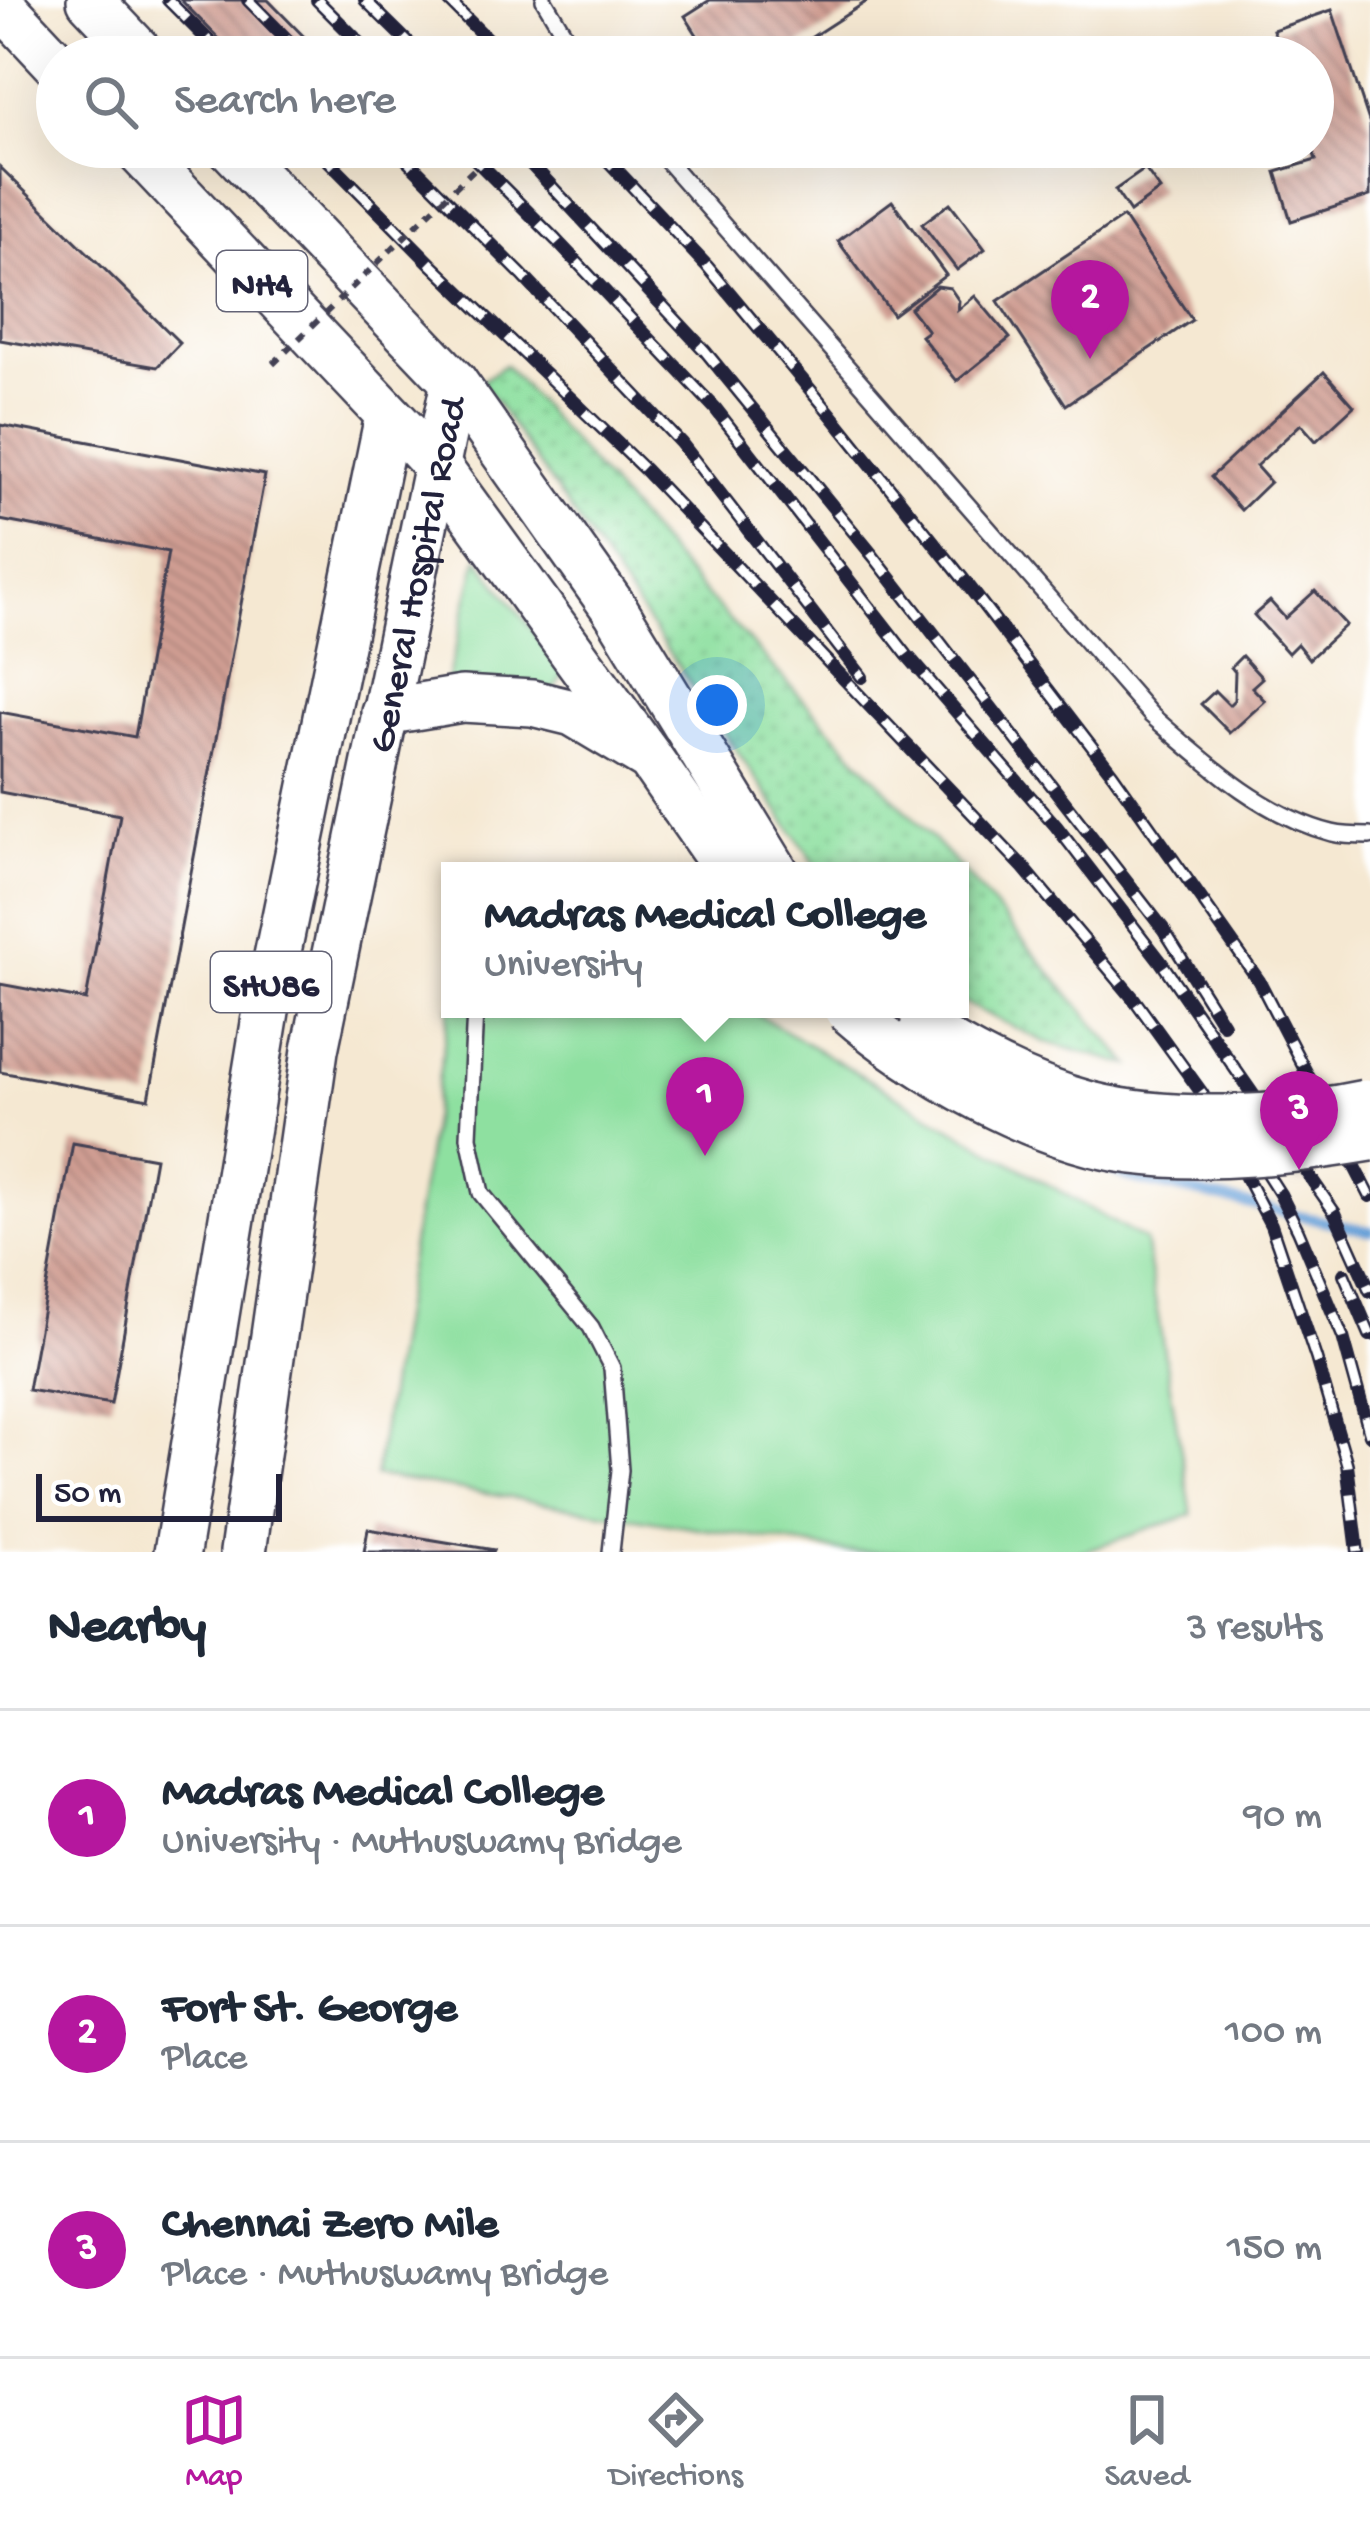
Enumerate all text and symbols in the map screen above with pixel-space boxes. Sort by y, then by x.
search box [36,36,1334,168]
icon: search [78,69,144,135]
text: Search here [174,76,396,129]
road number: NH4 [217,251,307,311]
pin: 2 [1051,260,1129,359]
street label: General Hospital Road [361,391,481,758]
your location [687,675,747,735]
popup [441,862,969,1018]
text: Madras Medical College [484,891,926,944]
text: University [484,944,643,990]
road number: SHU86 [211,952,331,1012]
pin: 1 [666,1057,744,1156]
pin: 3 [1260,1071,1338,1170]
scale bar [36,1468,282,1521]
text: 50 m [54,1476,121,1514]
text: Nearby [48,1600,206,1660]
text: 3 results [1187,1607,1322,1653]
text: Madras Medical College [162,1768,604,1821]
text: 1 [79,1795,95,1841]
text: 90 m [1243,1795,1322,1841]
text: University · Muthuswamy Bridge [162,1821,682,1867]
text: Fort St. George [162,1984,457,2037]
text: 2 [77,2011,97,2057]
text: 100 m [1225,2011,1322,2057]
text: Place [162,2037,247,2083]
text: Chennai Zero Mile [162,2200,498,2253]
text: 3 [77,2227,97,2273]
text: 150 m [1227,2227,1322,2273]
text: Place · Muthuswamy Bridge [162,2253,608,2299]
tab: Map [181,2387,247,2497]
tab: Directions [609,2387,743,2497]
tab: Saved [1105,2387,1189,2497]

